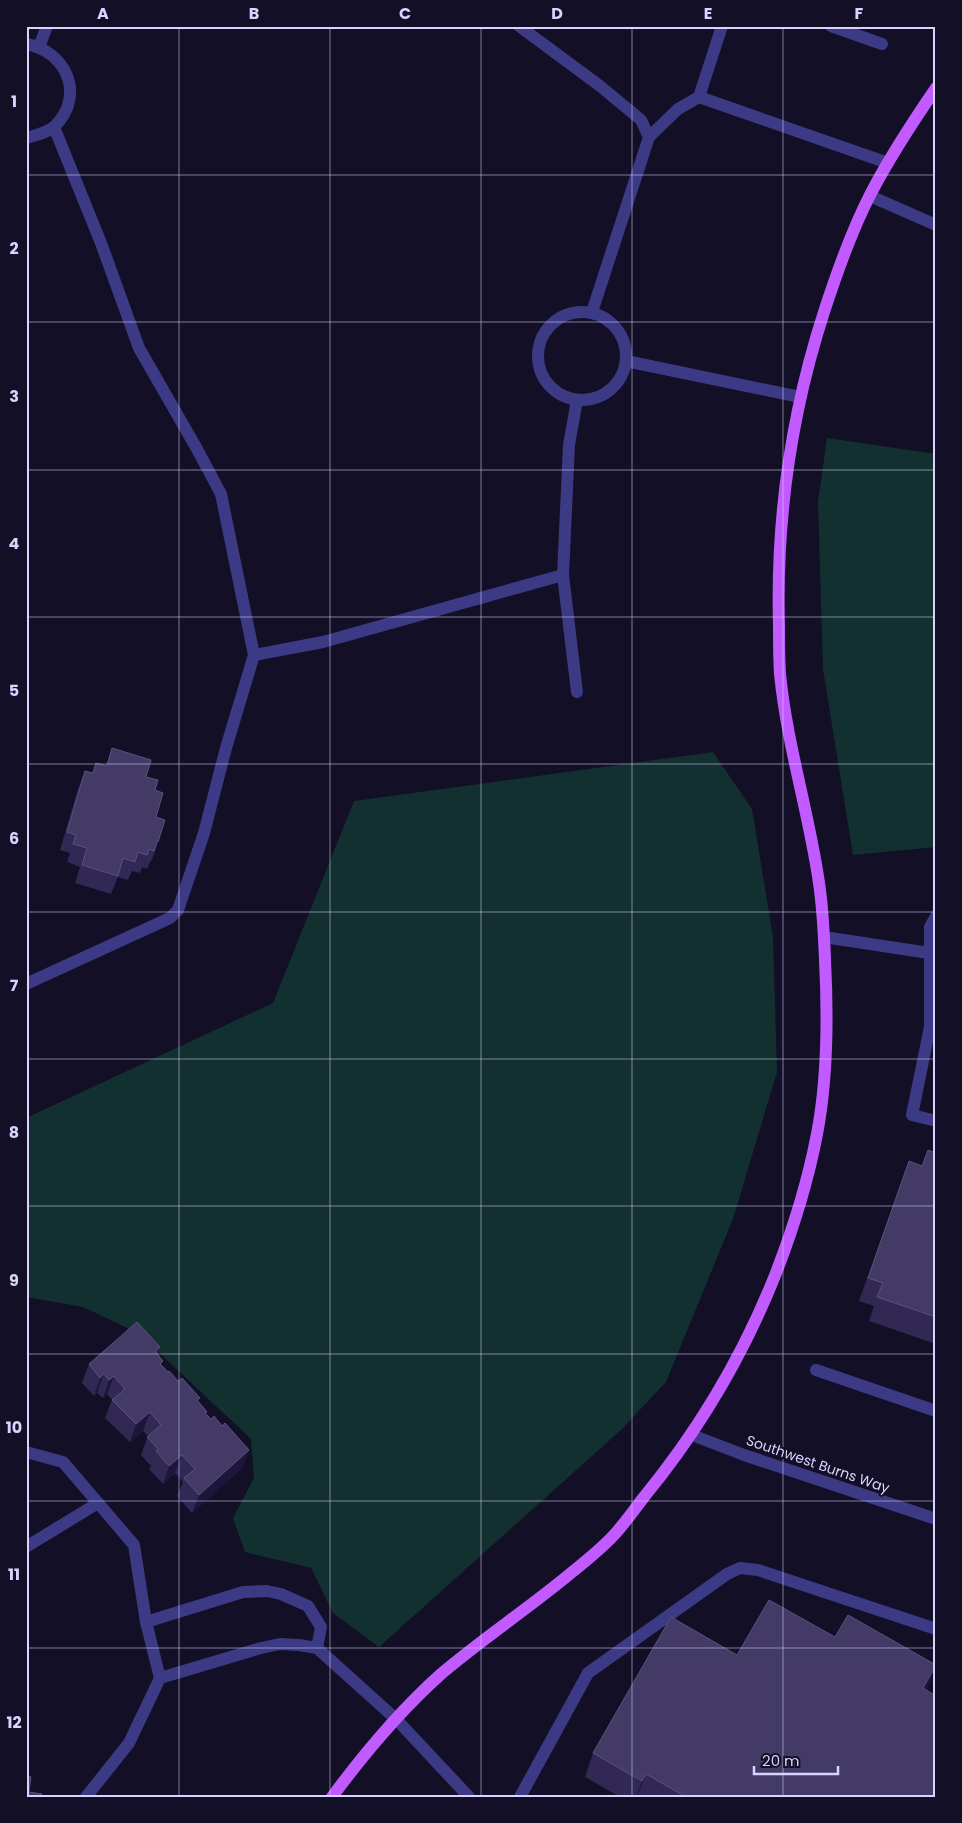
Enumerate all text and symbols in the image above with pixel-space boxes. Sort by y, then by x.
text: A [97,2,109,25]
text: B [249,2,259,25]
text: C [399,2,411,25]
text: D [551,2,563,25]
text: E [704,2,712,25]
text: F [855,2,864,25]
text: 1 [11,90,17,113]
text: 2 [9,237,19,260]
text: 3 [9,385,19,408]
text: 4 [9,532,20,555]
text: 5 [9,679,19,702]
text: 6 [9,827,19,850]
text: 7 [10,974,19,997]
text: 8 [9,1121,19,1144]
text: 9 [9,1269,19,1292]
text: 10 [6,1416,22,1439]
street label: Southwest Burns Way [744,1430,892,1498]
text: 11 [8,1563,20,1586]
text: 12 [6,1711,22,1734]
scale bar [754,1743,838,1775]
text: 20 m [762,1750,800,1771]

